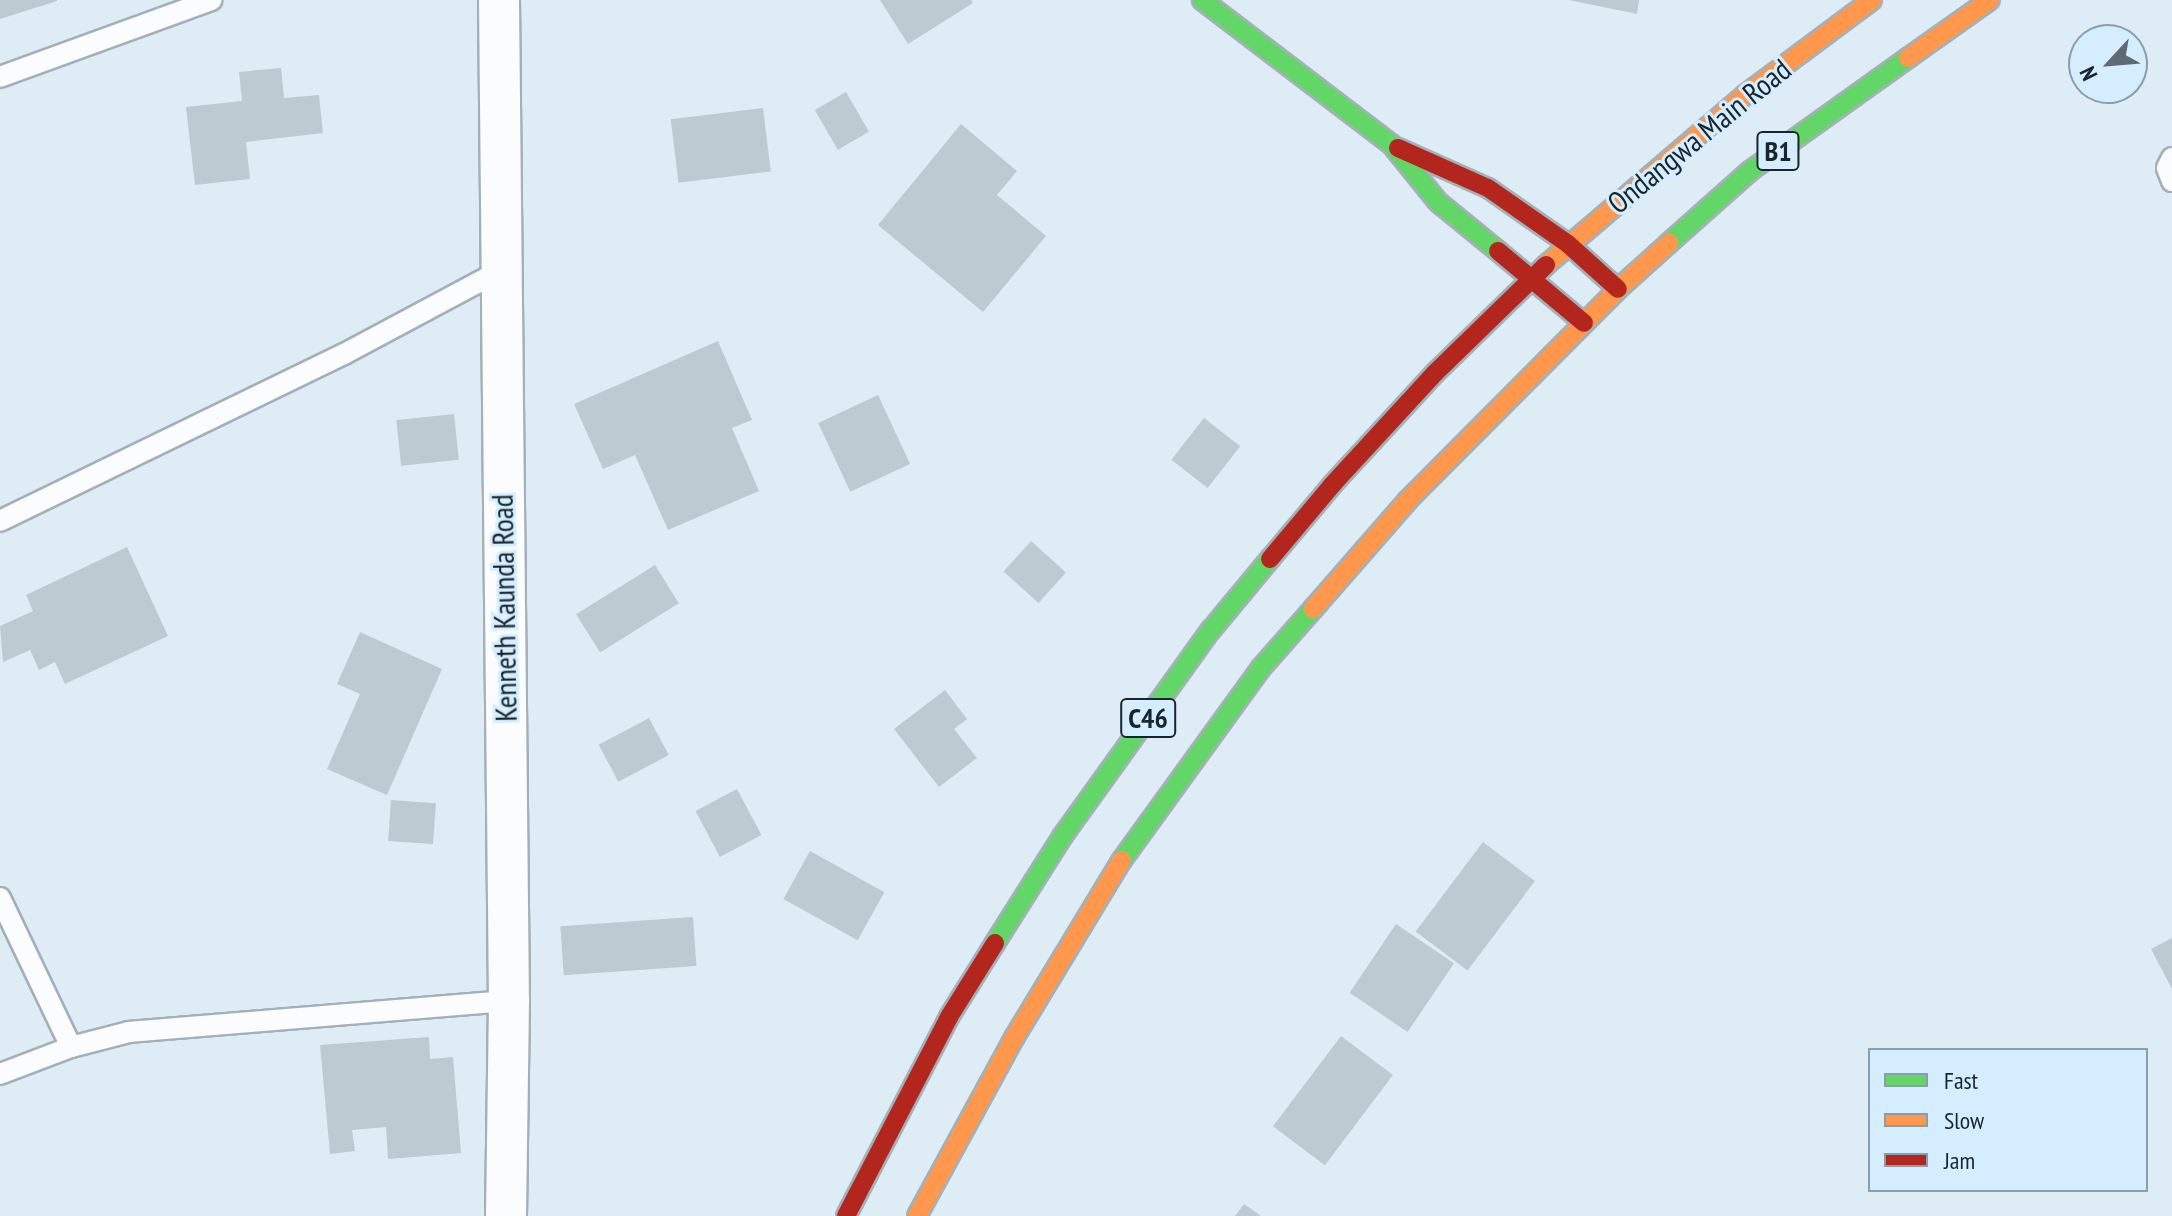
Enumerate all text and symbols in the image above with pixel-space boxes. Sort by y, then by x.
north arrow [2068,24,2148,104]
street label: Ondangwa Main Road [1600,51,1798,221]
text: N [2073,62,2103,85]
road number: B1 [1756,127,1800,175]
street label: Kenneth Kaunda Road [484,494,524,722]
road number: C46 [1120,694,1176,742]
legend [1868,1048,2148,1192]
text: Fast [1944,1065,1978,1096]
text: Slow [1944,1105,1984,1136]
text: Jam [1944,1145,1975,1176]

